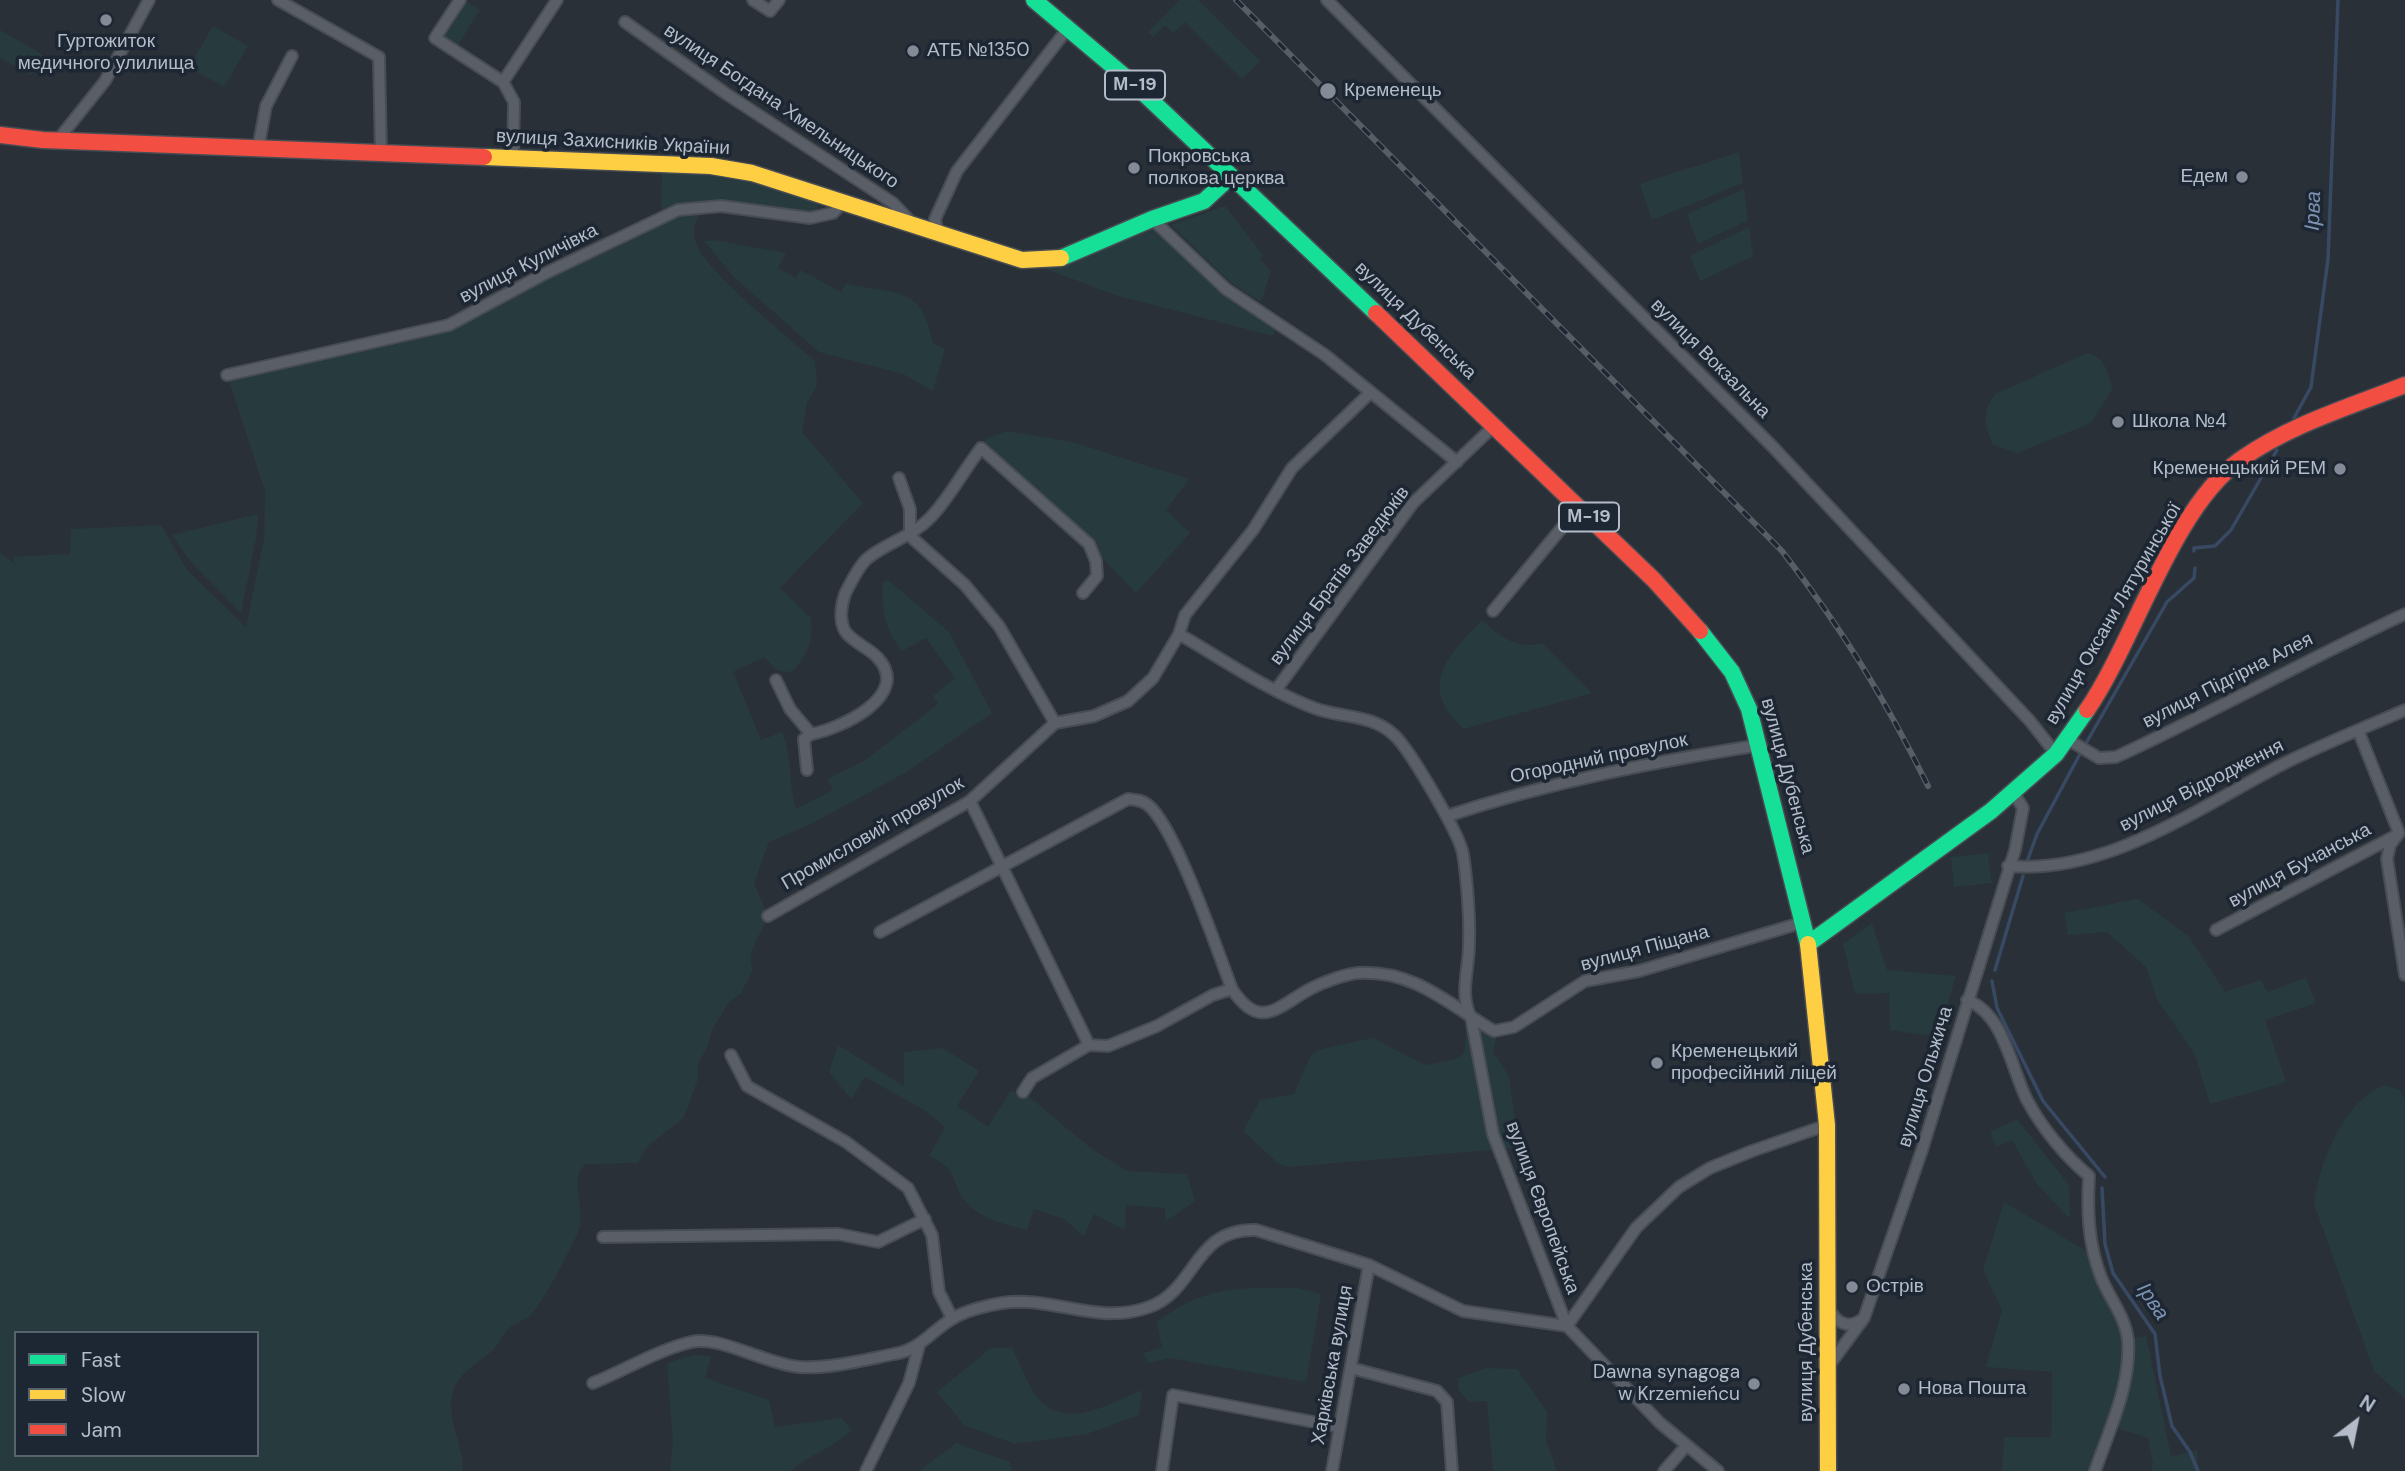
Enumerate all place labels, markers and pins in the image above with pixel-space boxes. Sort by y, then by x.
marker: Гуртожиток медичного улилища [98,12,114,28]
place label: Гуртожиток медичного улилища [18,31,194,75]
place label: АТБ №1350 [927,40,1029,62]
marker: АТБ №1350 [905,43,921,59]
place label: Кременець [1344,80,1442,102]
marker: Кременець [1318,81,1338,101]
place label: Покровська полкова церква [1148,146,1285,190]
marker: Покровська полкова церква [1126,160,1142,176]
place label: Едем [2181,166,2228,188]
marker: Едем [2234,169,2250,185]
place label: Школа №4 [2132,411,2227,433]
marker: Школа №4 [2110,414,2126,430]
place label: Кременецький РЕМ [2153,458,2326,480]
marker: Кременецький РЕМ [2332,461,2348,477]
place label: Кременецький професійний ліцей [1671,1041,1837,1085]
marker: Кременецький професійний ліцей [1649,1055,1665,1071]
place label: Острів [1866,1276,1924,1298]
marker: Острів [1844,1279,1860,1295]
place label: Dawna synagoga w Krzemieńcu [1593,1362,1740,1406]
marker: Dawna synagoga w Krzemieńcu [1746,1376,1762,1392]
place label: Нова Пошта [1918,1378,2026,1400]
marker: Нова Пошта [1896,1381,1912,1397]

